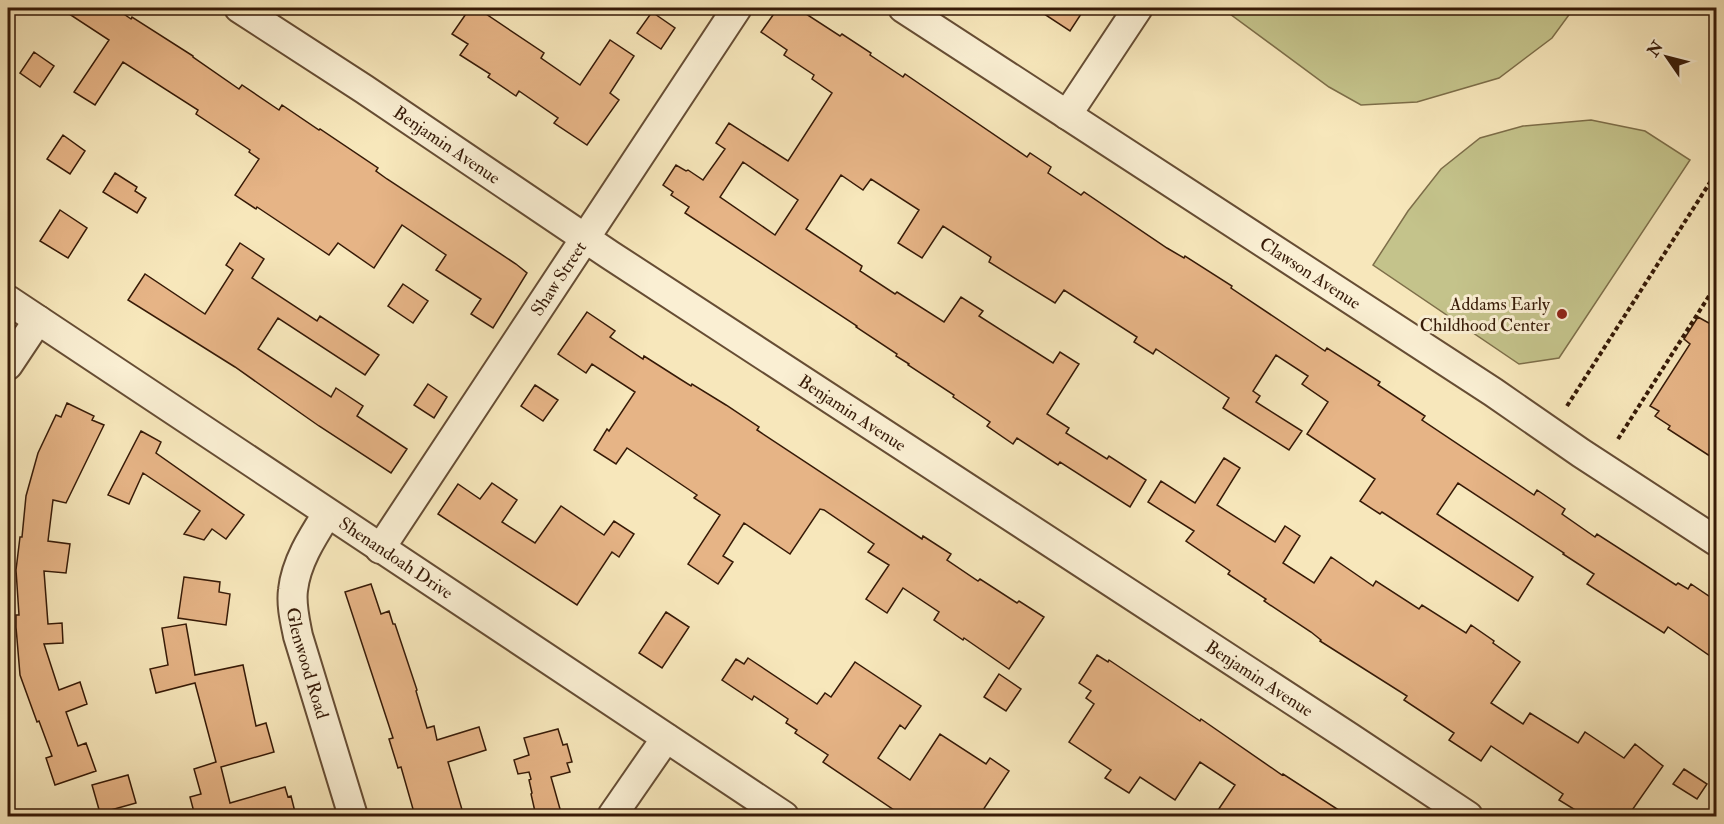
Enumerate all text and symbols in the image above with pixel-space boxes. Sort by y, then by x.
north arrow [1637,27,1697,87]
text: N [1643,37,1668,61]
street label: Benjamin Avenue [389,101,505,190]
street label: Clawson Avenue [1255,232,1365,315]
street label: Shaw Street [526,237,592,321]
place label: Addams Early Childhood Center [1420,293,1551,337]
marker: Addams Early Childhood Center [1555,307,1569,321]
street label: Benjamin Avenue [794,370,911,457]
street label: Shenandoah Drive [334,512,458,605]
street label: Glenwood Road [281,606,334,722]
street label: Benjamin Avenue [1201,635,1318,723]

